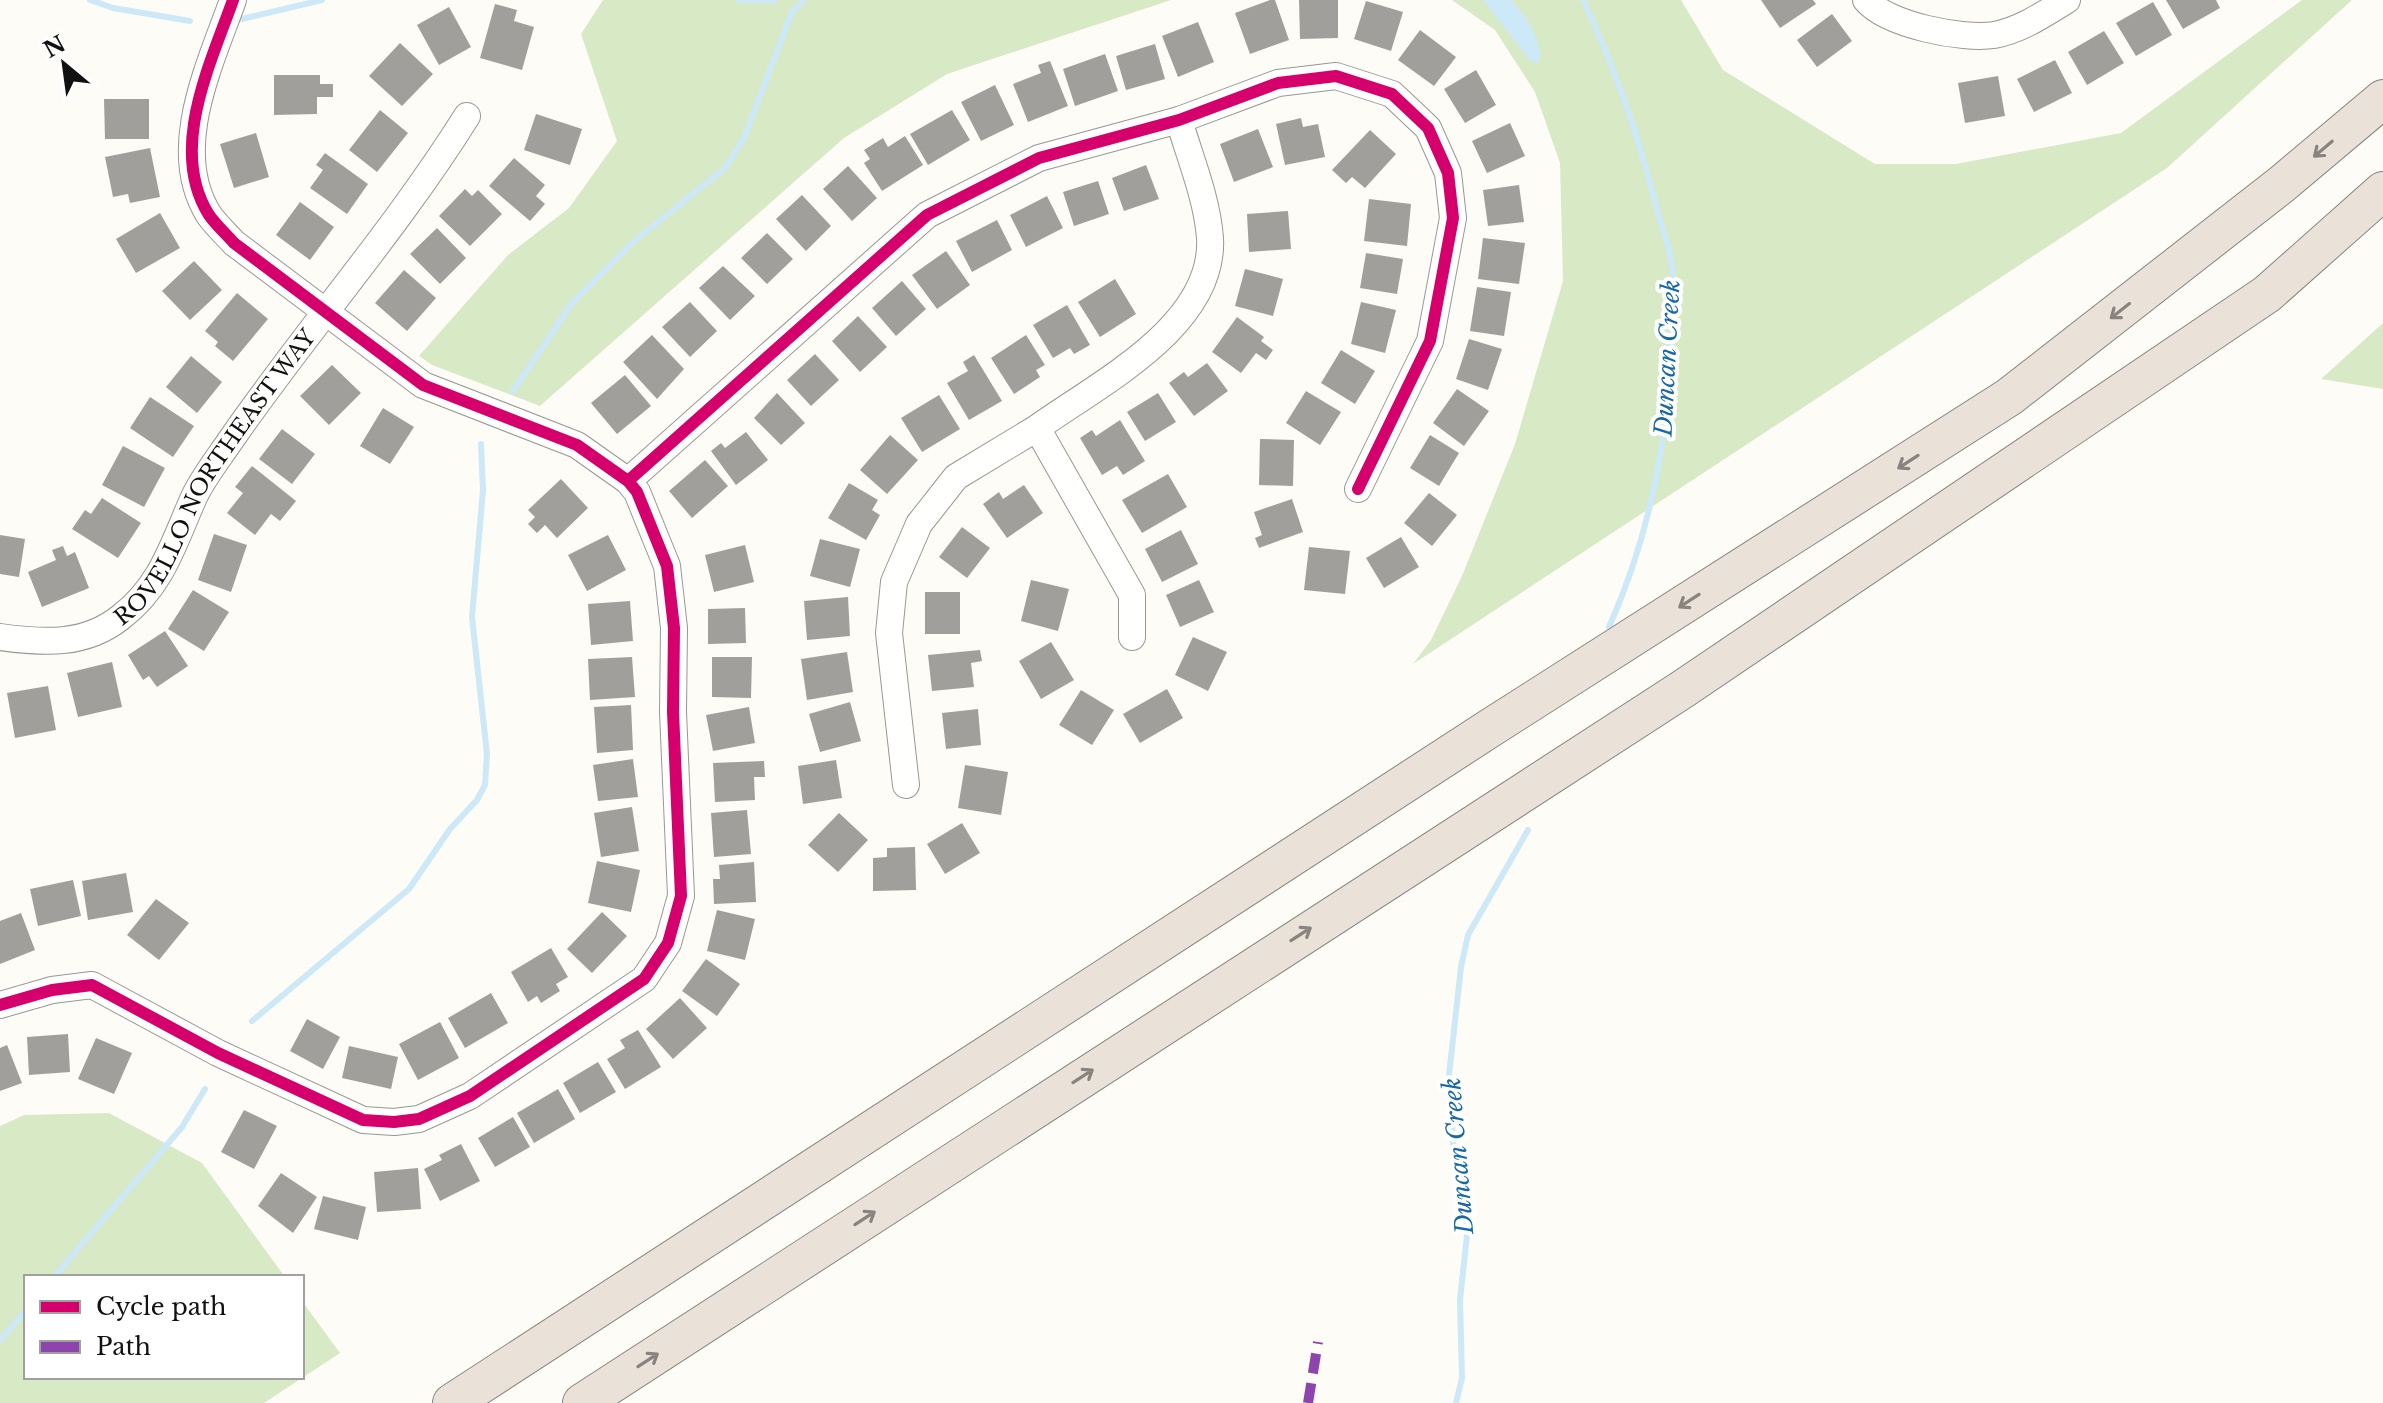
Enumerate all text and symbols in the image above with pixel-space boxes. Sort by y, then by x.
north arrow [24,24,104,104]
text: N [39,30,70,64]
one-way arrow [2314,140,2334,158]
water label: Duncan Creek [1648,279,1686,438]
one-way arrow [2110,302,2131,320]
street label: ROVELLO NORTHEAST WAY [108,323,322,631]
one-way arrow [1897,454,1920,470]
one-way arrow [1678,594,1701,610]
one-way arrow [1289,926,1312,942]
one-way arrow [1071,1068,1094,1084]
water label: Duncan Creek [1437,1077,1479,1236]
one-way arrow [854,1210,876,1226]
legend [24,1275,304,1379]
text: Cycle path [96,1292,227,1321]
text: Path [96,1332,151,1361]
one-way arrow [636,1352,658,1369]

